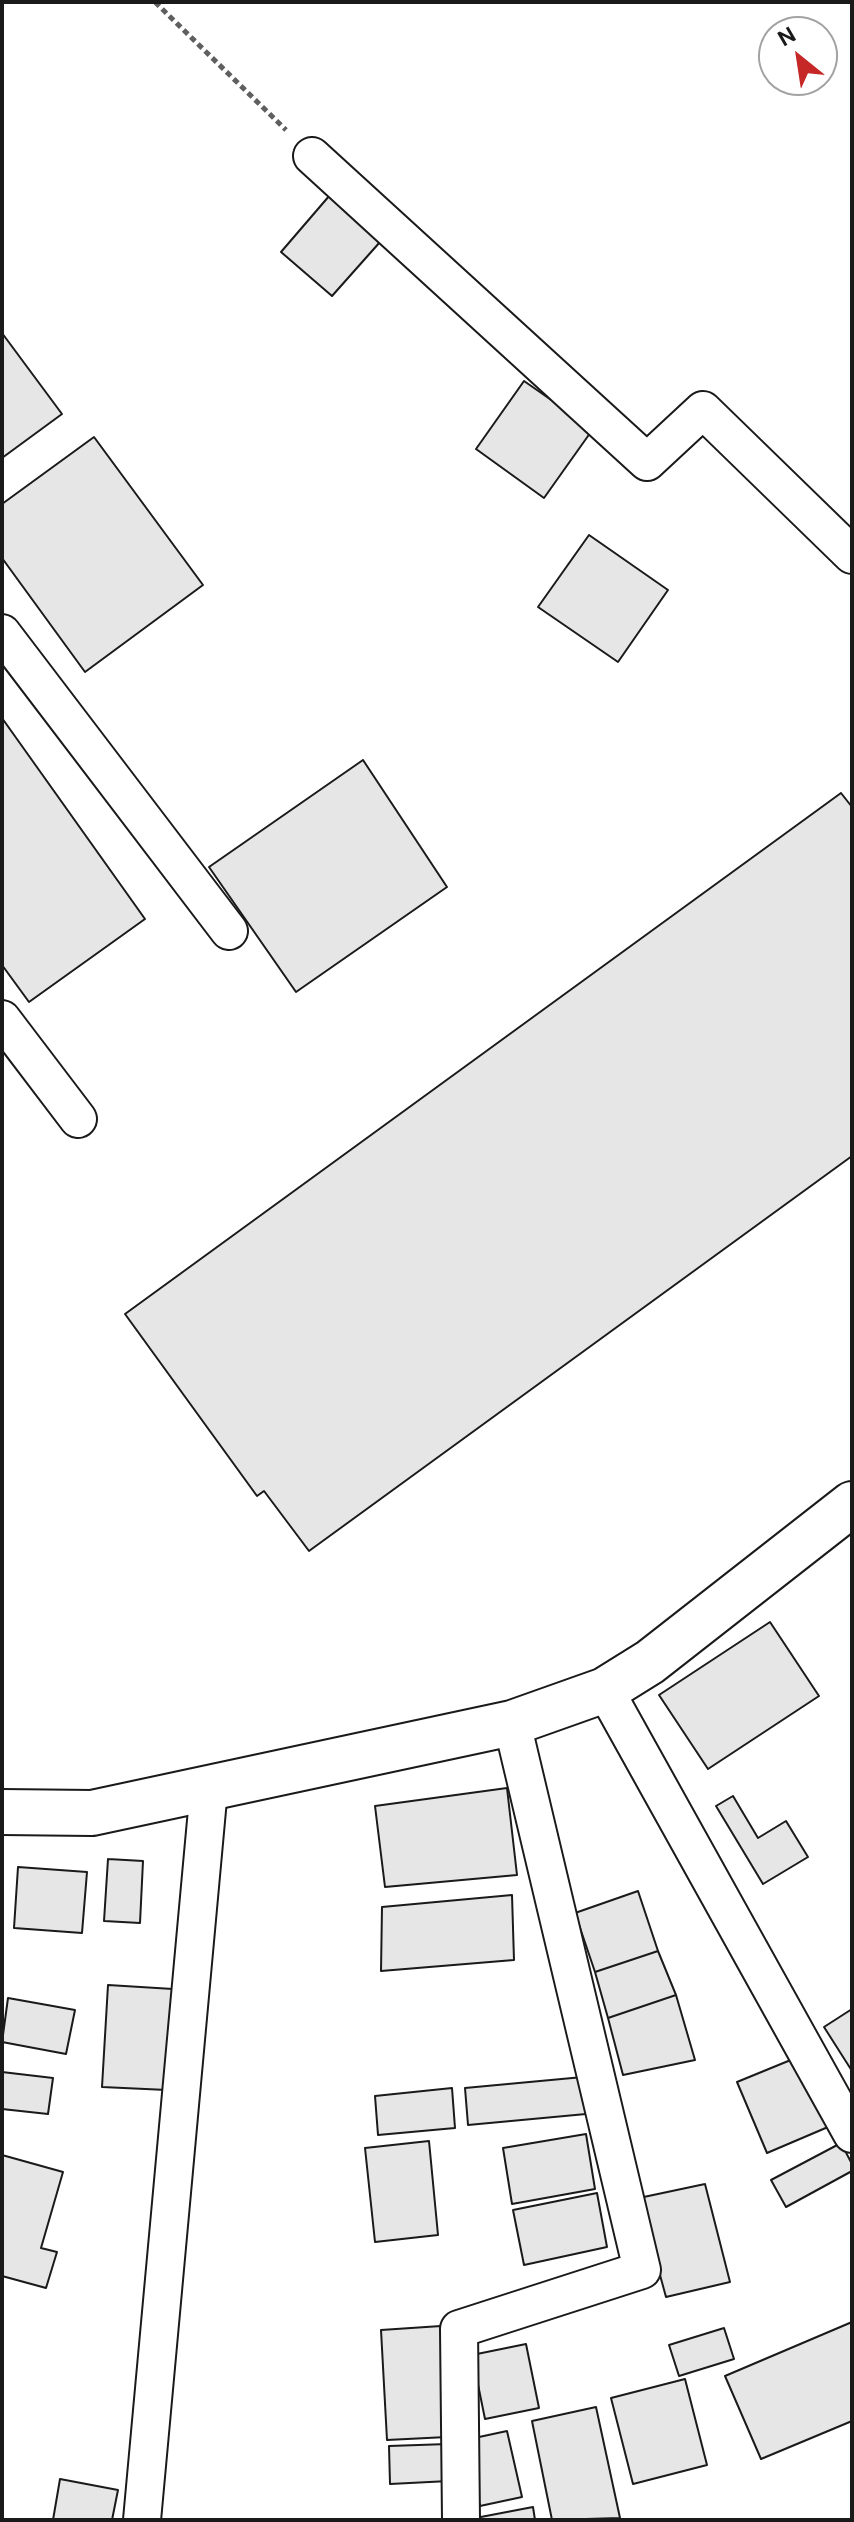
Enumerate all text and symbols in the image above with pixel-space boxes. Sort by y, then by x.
north arrow [758,16,838,96]
text: N [773,20,801,53]

